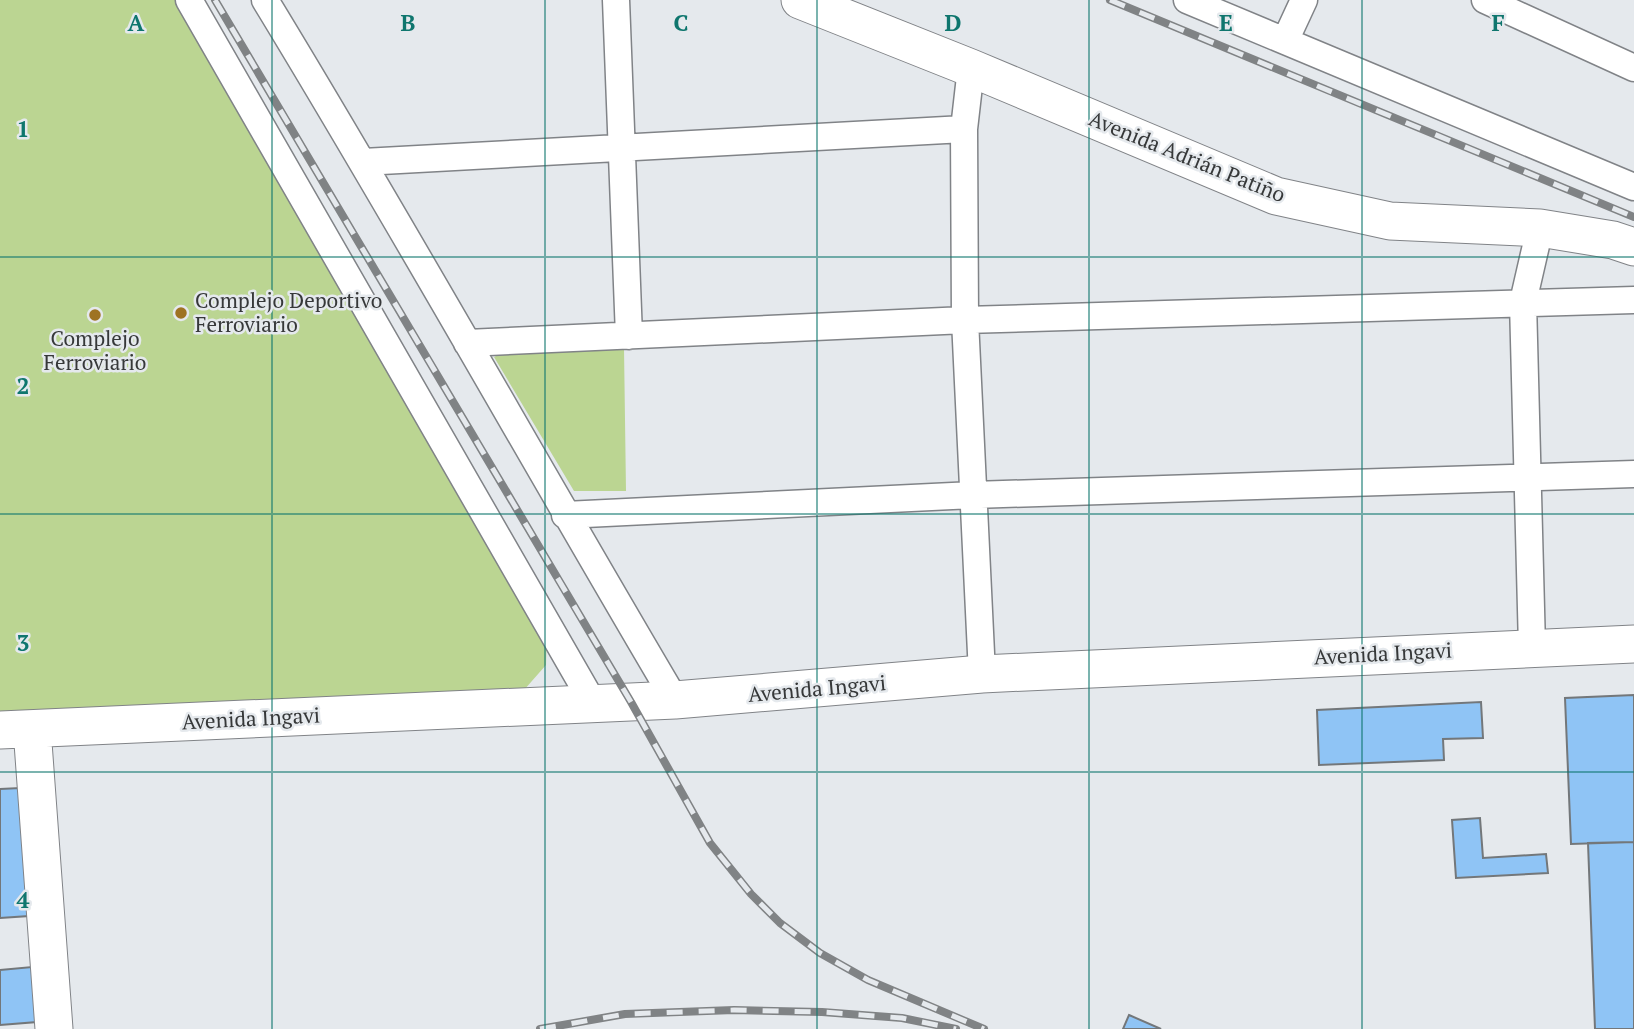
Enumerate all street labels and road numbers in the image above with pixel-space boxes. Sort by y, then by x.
street label: Avenida Adrián Patiño [1085,104,1290,208]
street label: Avenida Ingavi [1313,635,1453,671]
street label: Avenida Ingavi [747,668,887,708]
street label: Avenida Ingavi [181,700,321,736]

